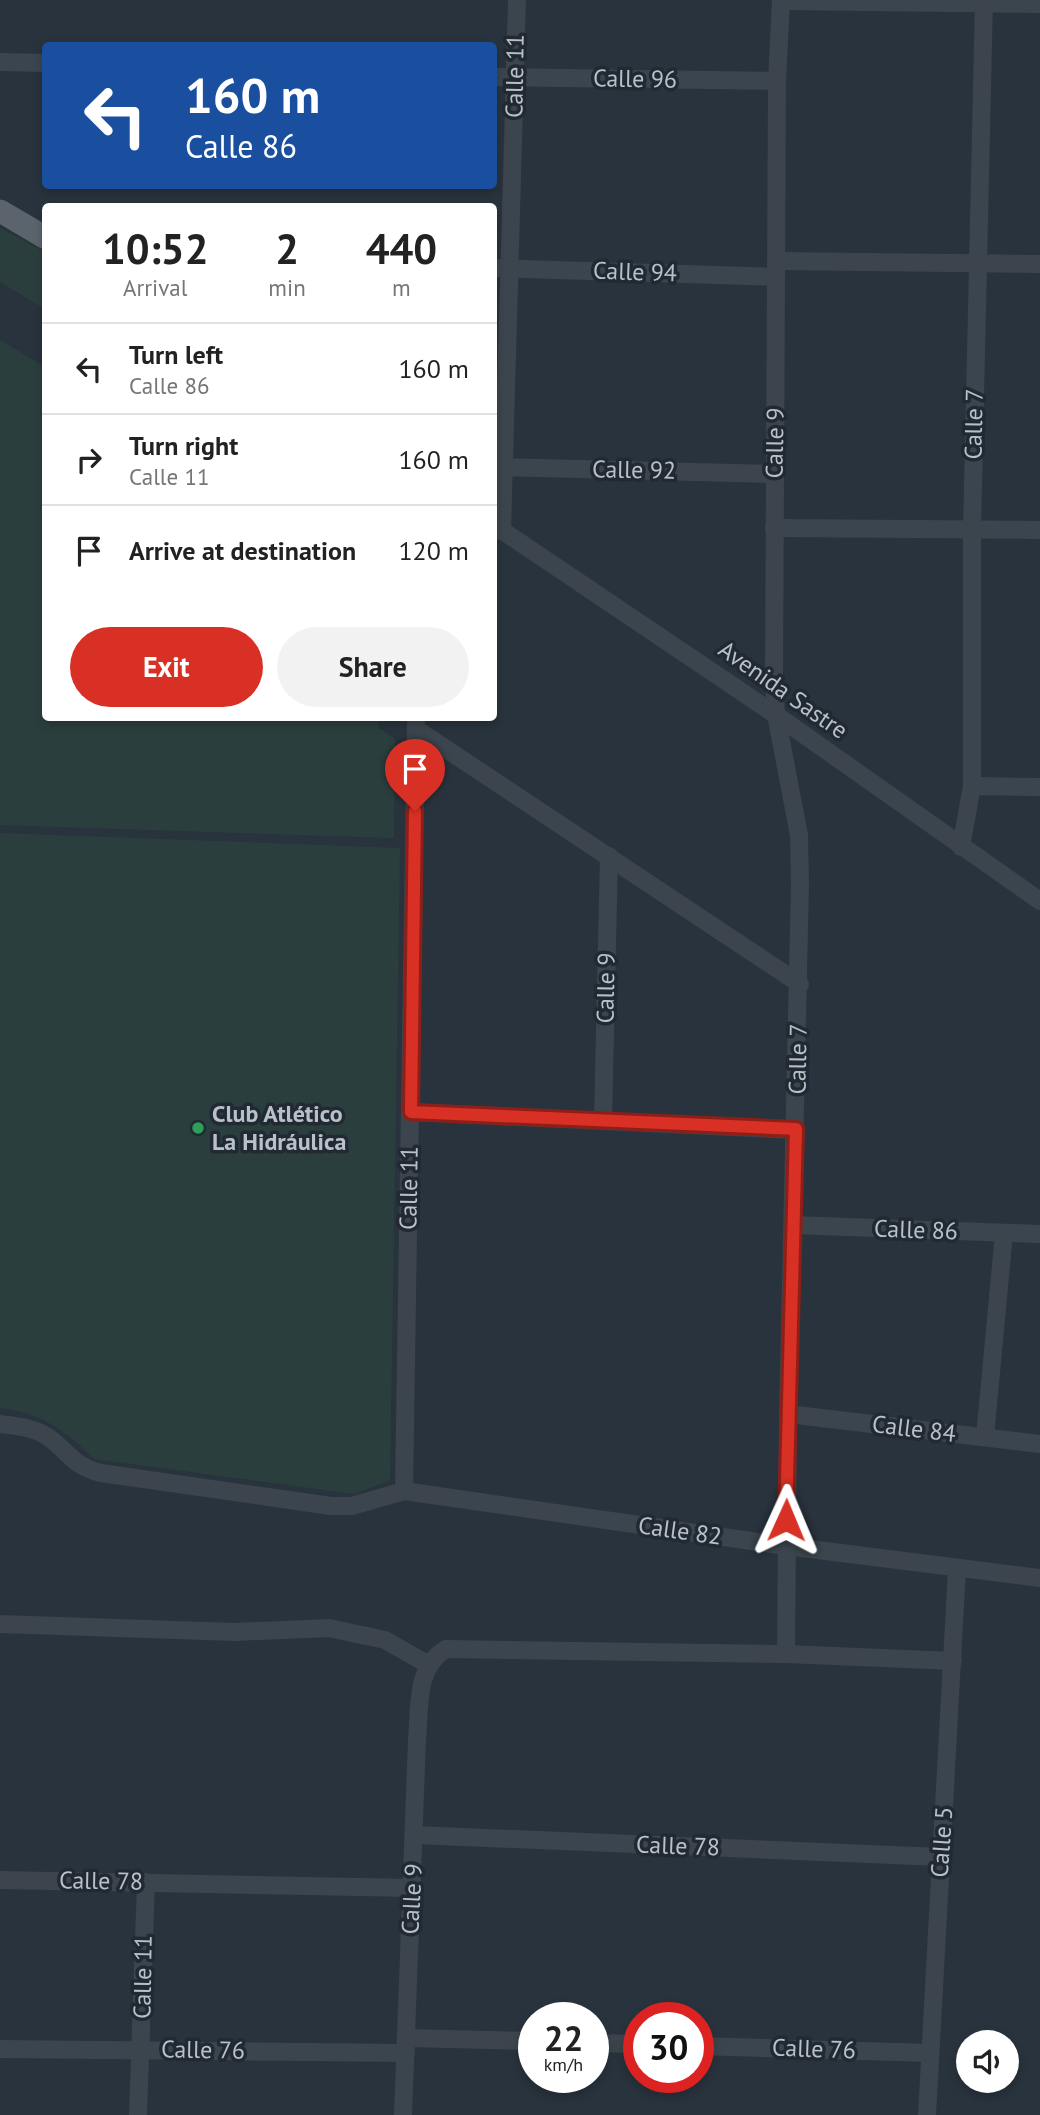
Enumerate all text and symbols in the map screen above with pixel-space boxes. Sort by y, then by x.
street label: Calle 11 [498,34,531,118]
street label: Calle 96 [593,62,677,95]
text: 160 m [185,63,320,127]
icon: left [70,70,161,161]
text: Calle 86 [185,125,297,167]
text: 10:52 [102,221,208,276]
text: 2 [275,221,299,276]
text: 440 [366,221,437,276]
street label: Calle 94 [593,255,678,288]
text: Arrival [123,273,187,302]
text: min [268,273,306,302]
text: m [392,273,411,302]
text: Turn left [129,338,223,371]
icon: left [70,350,108,388]
text: 160 m [398,352,469,385]
text: Calle 86 [129,371,209,400]
street label: Calle 7 [957,388,990,460]
street label: Calle 9 [758,407,791,479]
text: Turn right [129,429,238,462]
icon: right [70,441,108,479]
text: 160 m [398,443,469,476]
street label: Calle 92 [592,453,676,486]
text: Calle 11 [129,462,209,491]
icon: arrive [70,532,108,570]
text: Arrive at destination [129,534,356,567]
text: 120 m [398,534,469,567]
button: Exit [70,627,263,707]
button: Share [277,627,469,707]
street label: Avenida Sastre [713,634,854,746]
pin [385,739,445,811]
icon: arrive [396,750,434,788]
street label: Calle 9 [589,952,622,1024]
street label: Calle 7 [781,1023,814,1095]
place label: Club Atlético La Hidráulica [212,1098,346,1157]
marker: Club Atlético La Hidráulica [190,1120,206,1136]
street label: Calle 11 [392,1146,425,1230]
street label: Calle 86 [874,1213,959,1246]
street label: Calle 84 [870,1408,958,1449]
position arrow [749,1483,823,1557]
street label: Calle 82 [636,1509,724,1552]
street label: Calle 5 [924,1806,959,1878]
street label: Calle 78 [636,1829,721,1862]
street label: Calle 9 [394,1863,429,1935]
street label: Calle 78 [59,1864,143,1897]
street label: Calle 11 [126,1935,159,2019]
speed limit sign: 30 [623,2002,714,2093]
text: 22 [544,2015,583,2061]
map controls [956,2030,1019,2093]
button: sound [956,2030,1019,2093]
street label: Calle 76 [772,2032,857,2065]
street label: Calle 76 [161,2033,245,2066]
text: km/h [544,2053,583,2076]

